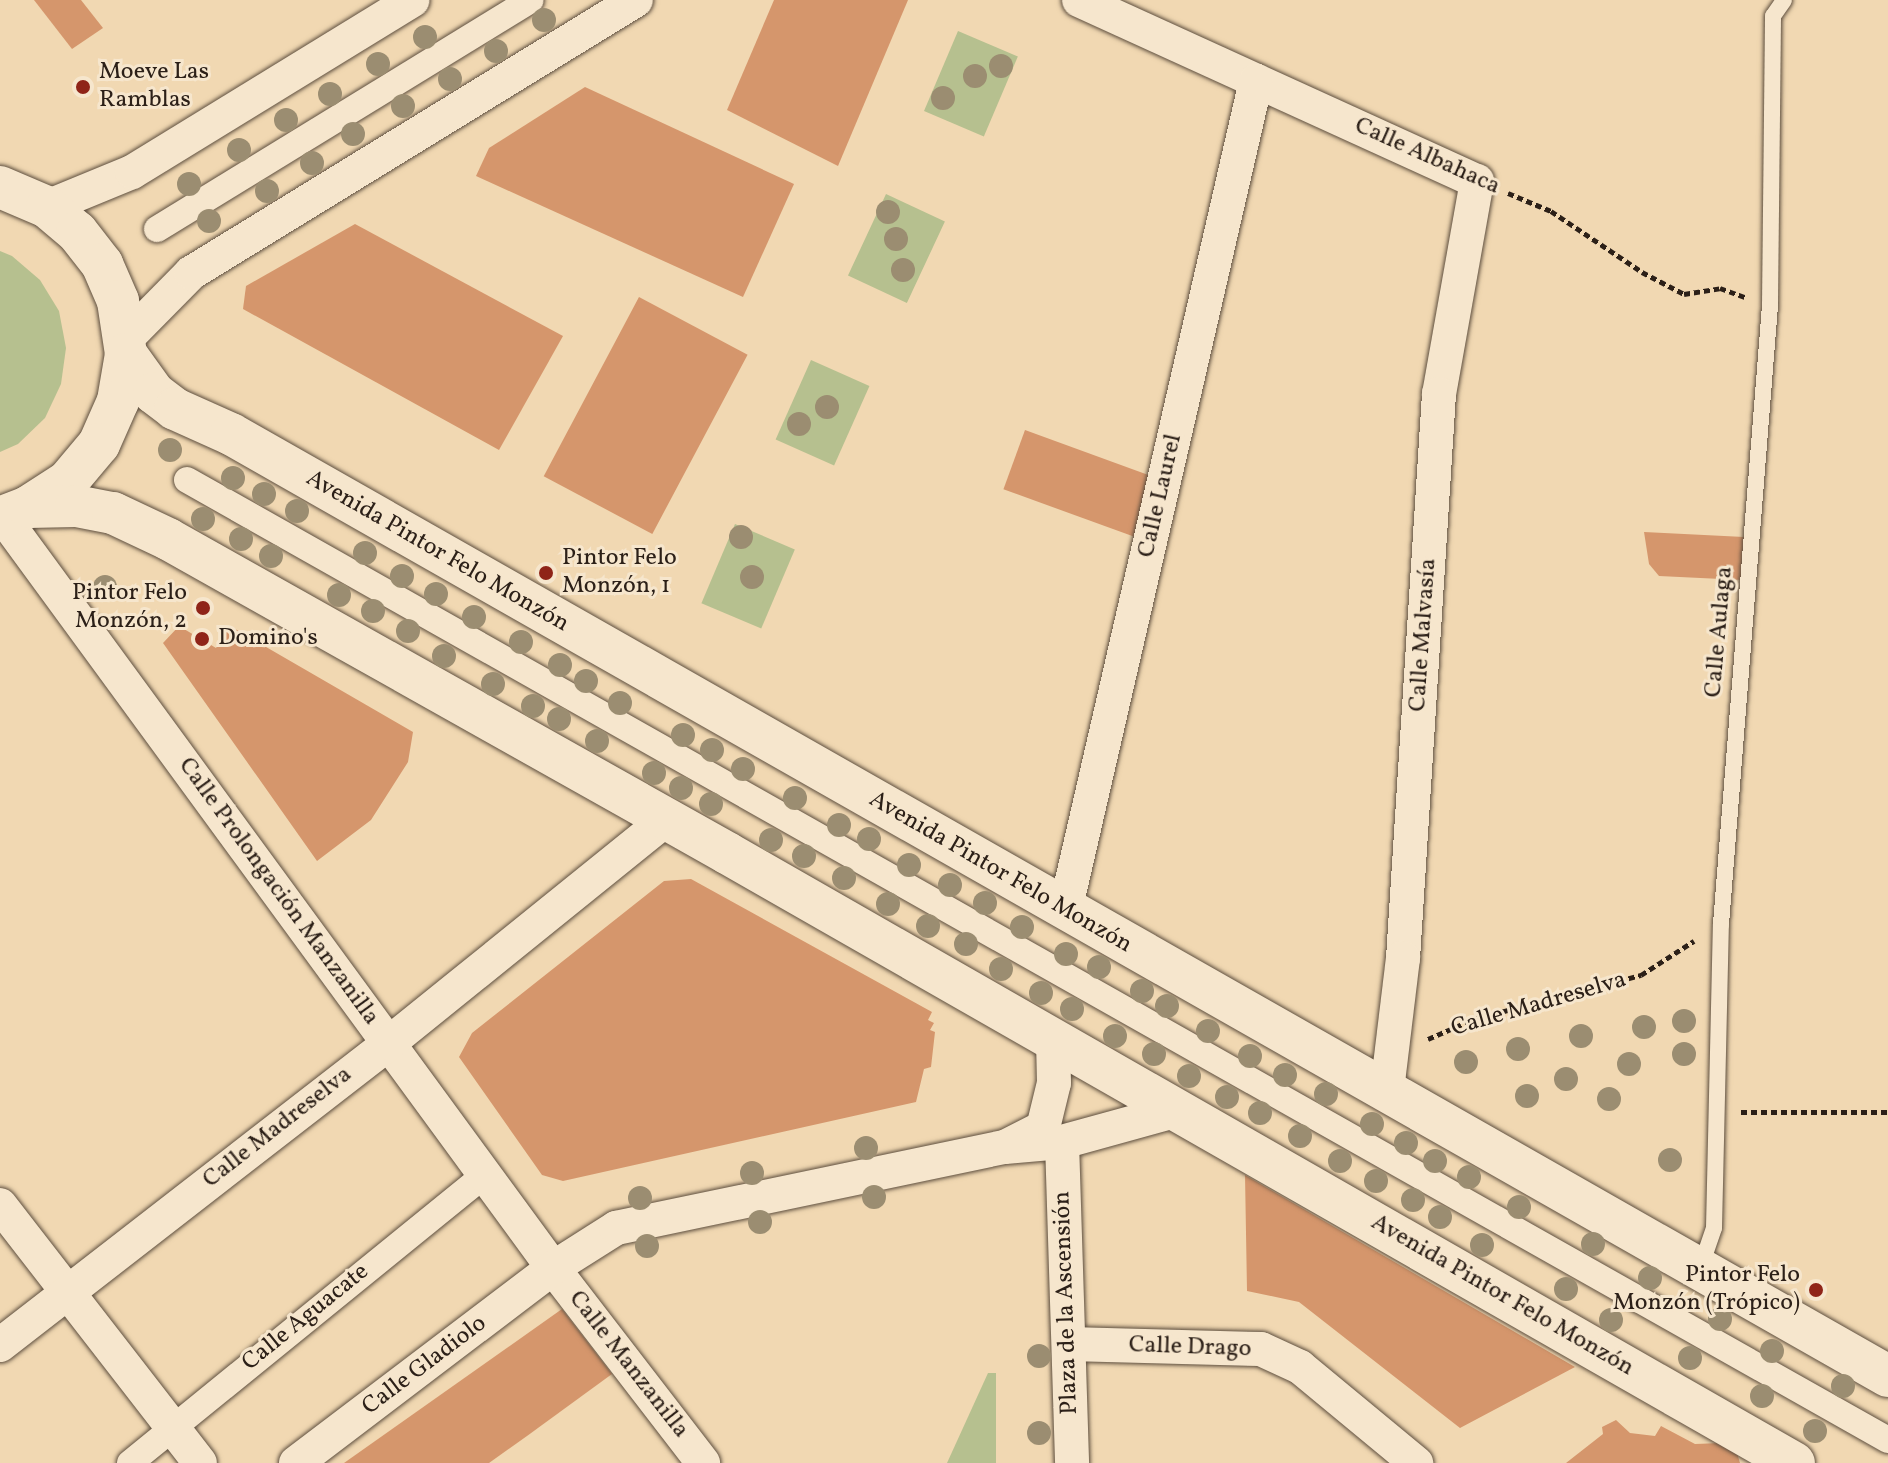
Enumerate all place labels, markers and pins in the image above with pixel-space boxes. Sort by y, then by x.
place label: Moeve Las Ramblas [99,59,209,115]
marker: Moeve Las Ramblas [74,78,92,96]
place label: Pintor Felo Monzón, 1 [562,545,677,601]
marker: Pintor Felo Monzón, 1 [537,564,555,582]
place label: Pintor Felo Monzón, 2 [72,580,187,636]
marker: Pintor Felo Monzón, 2 [194,599,212,617]
place label: Domino's [218,625,318,653]
marker: Domino's [193,630,211,648]
place label: Pintor Felo Monzón (Trópico) [1613,1262,1800,1318]
marker: Pintor Felo Monzón (Trópico) [1807,1281,1825,1299]

